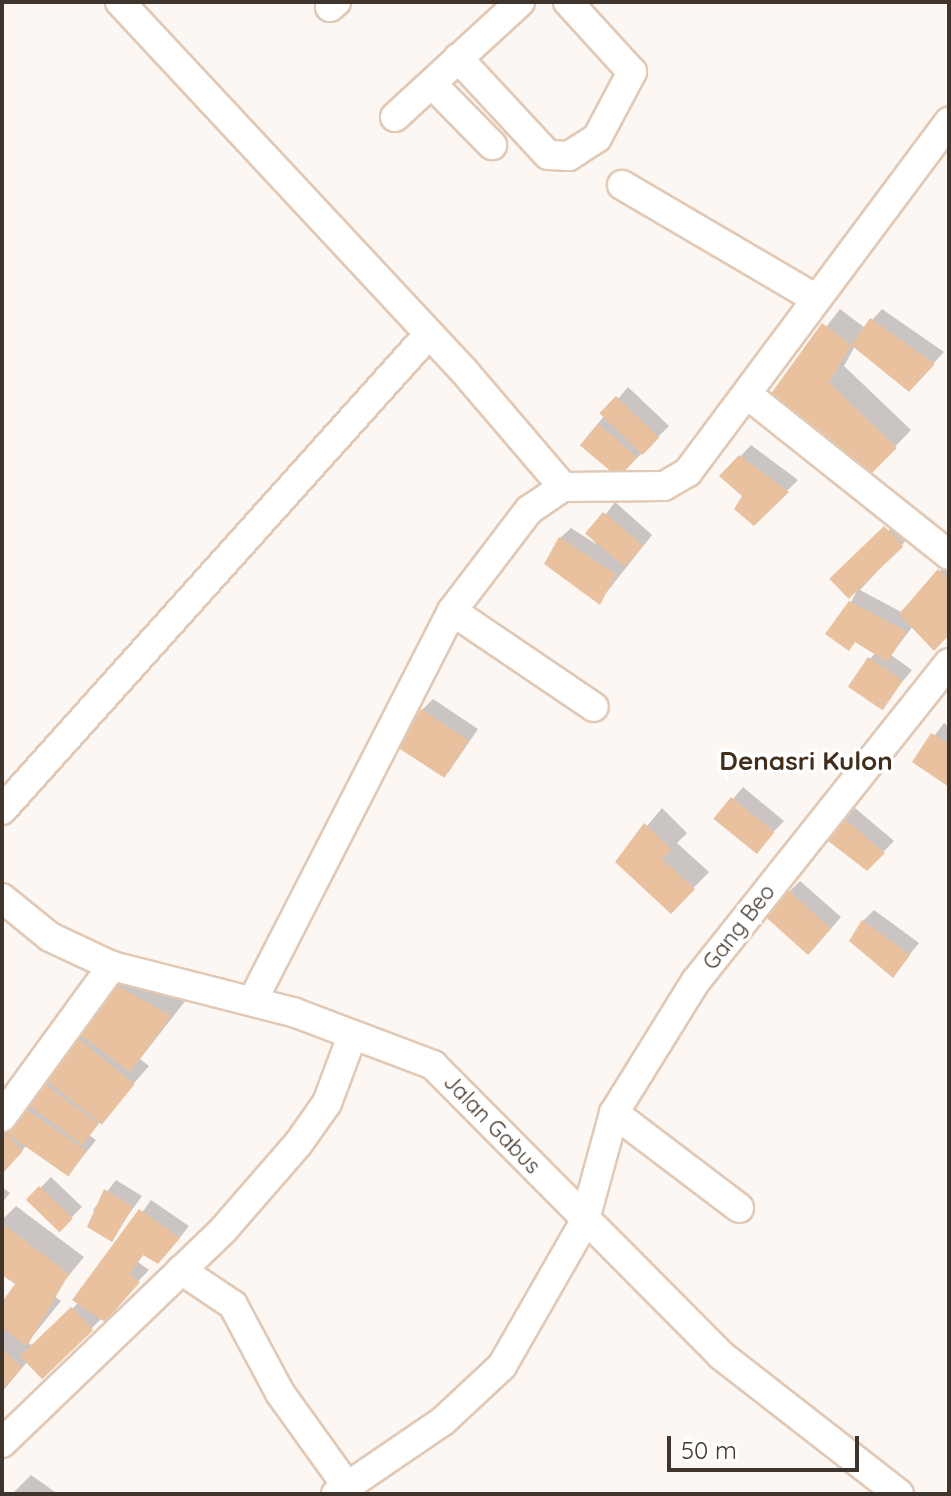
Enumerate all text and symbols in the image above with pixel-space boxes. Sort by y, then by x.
district label: Denasri Kulon [719,745,893,777]
street label: Gang Beo [697,879,781,975]
street label: Jalan Gabus [438,1069,546,1179]
scale bar [671,1420,863,1470]
text: 50 m [681,1435,737,1465]

